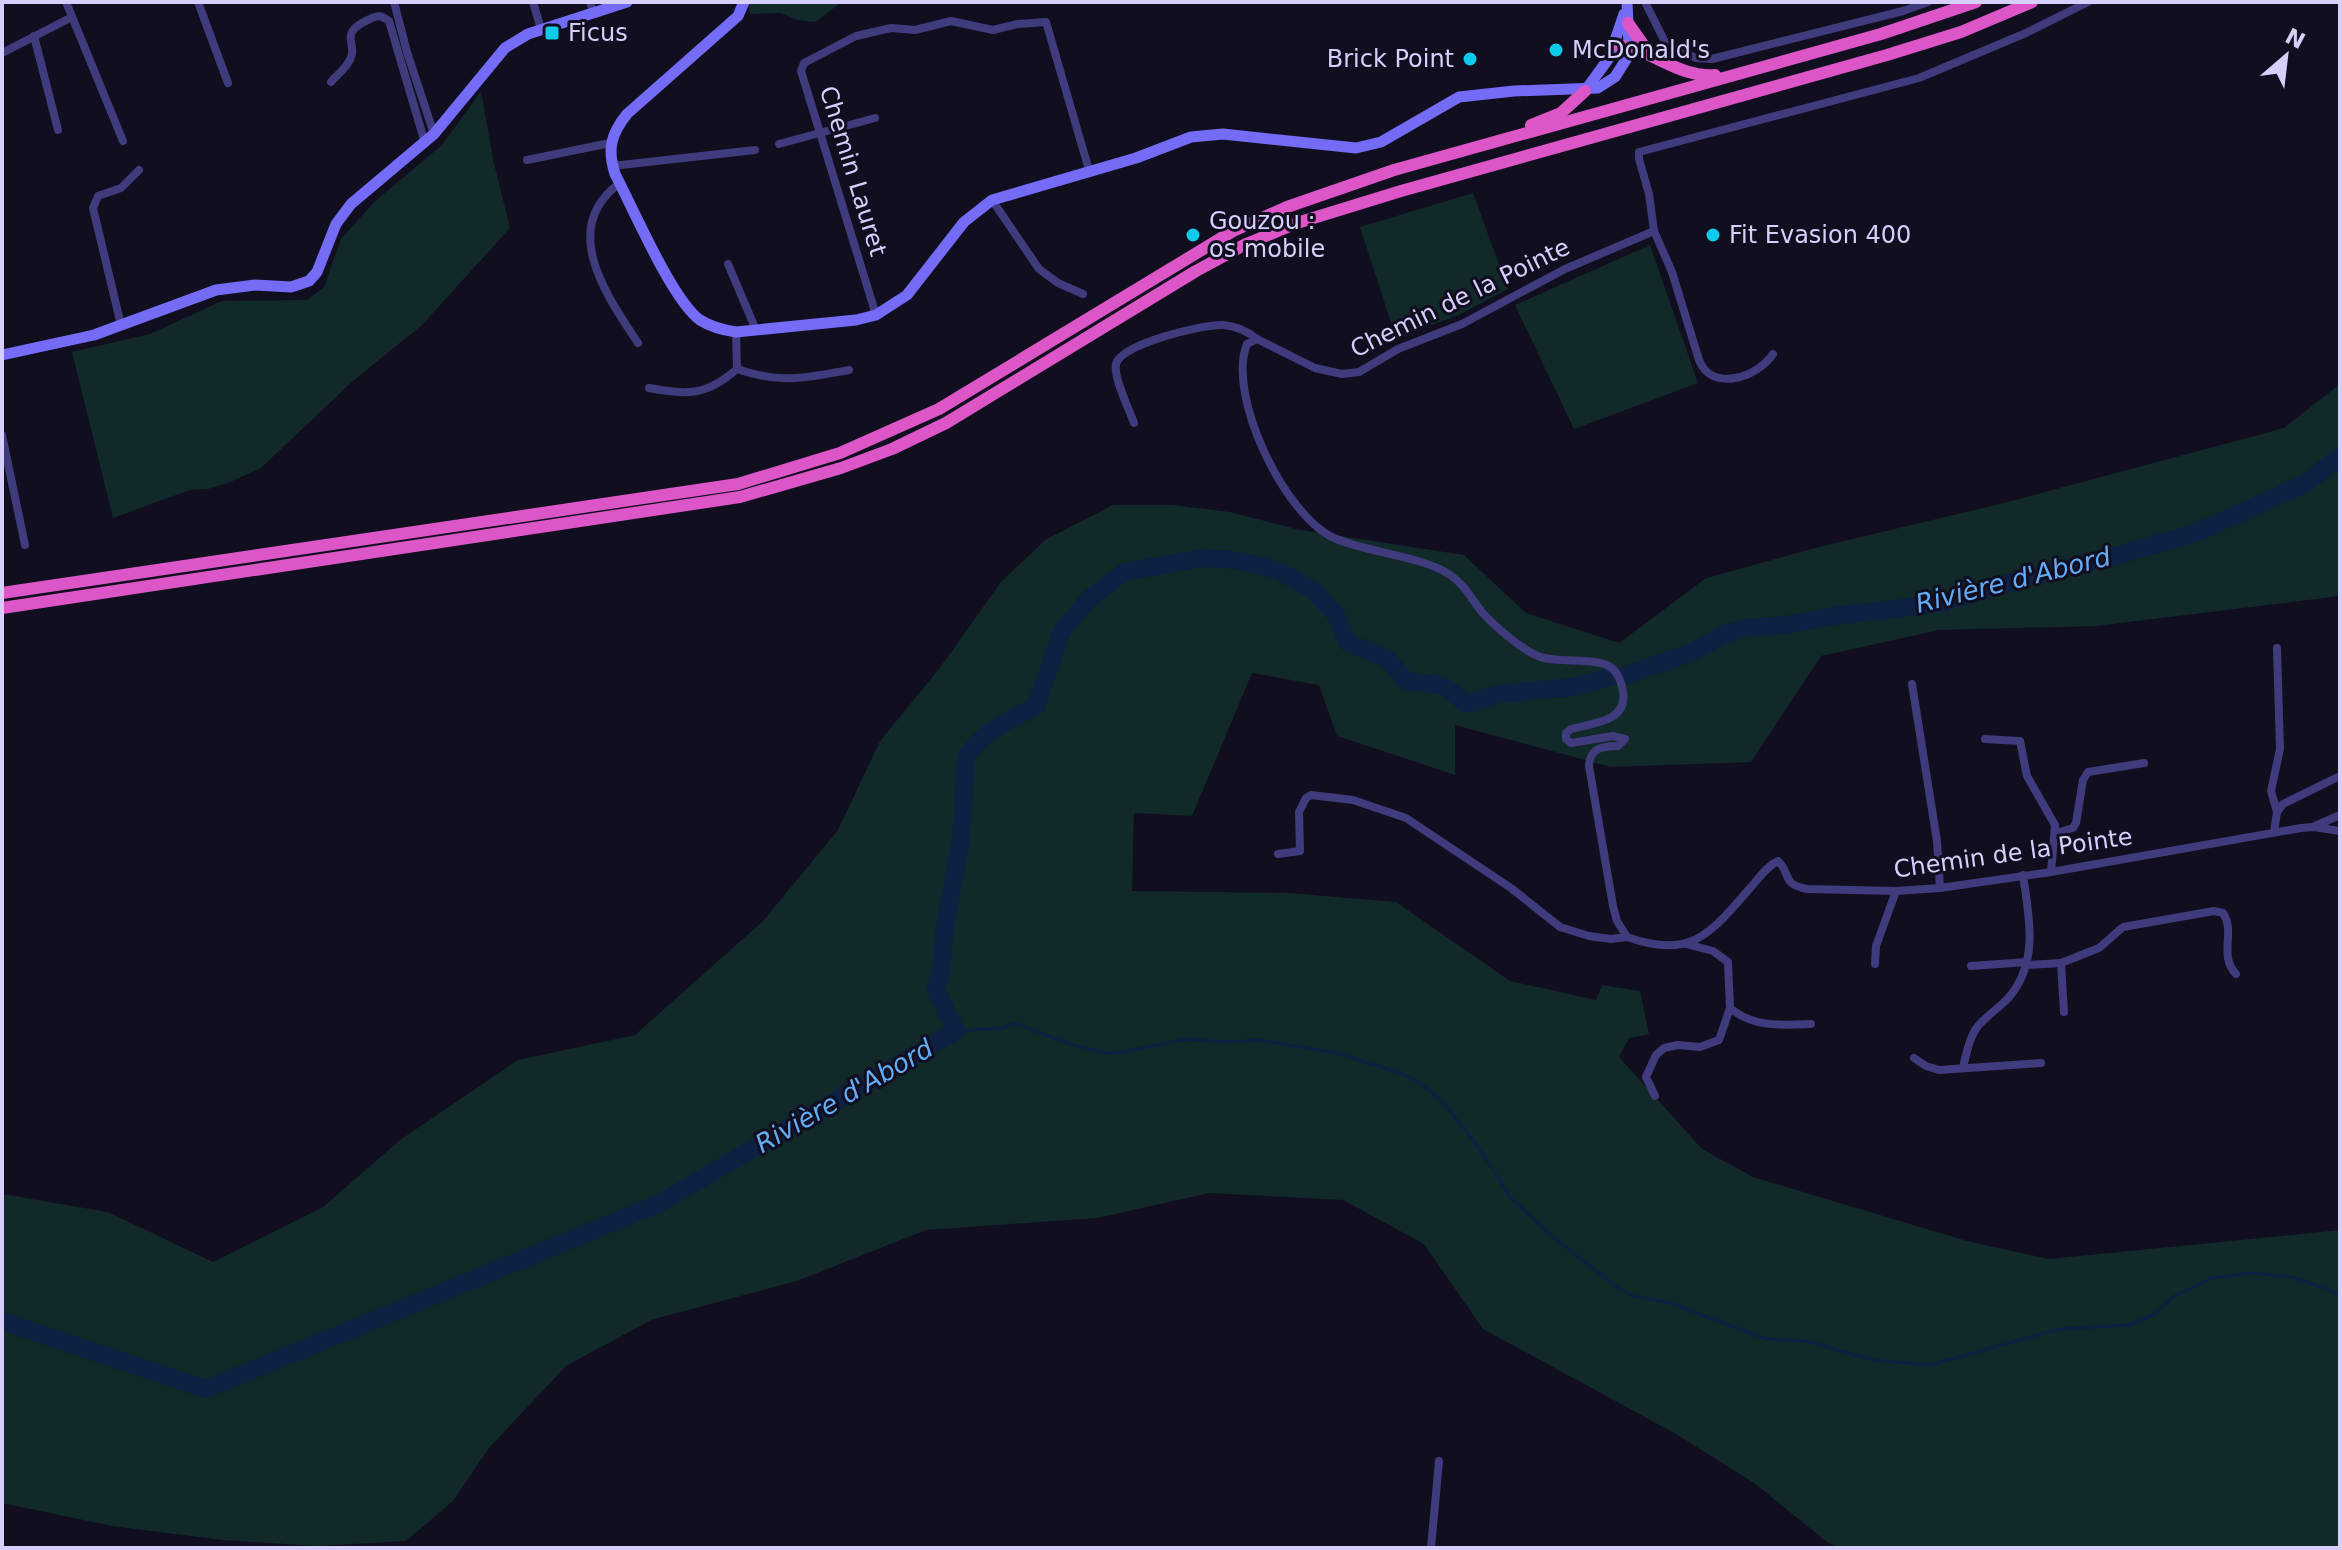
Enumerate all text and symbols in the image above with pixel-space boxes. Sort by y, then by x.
north arrow [2246,16,2326,96]
place label: Ficus [568,19,628,47]
text: N [2281,23,2309,54]
marker: Ficus [543,24,561,42]
place label: McDonald's [1572,36,1710,64]
marker: McDonald's [1547,41,1565,59]
place label: Brick Point [1327,45,1454,73]
marker: Brick Point [1461,50,1479,68]
street label: Chemin Lauret [814,83,892,259]
place label: Gouzou : os mobile [1209,207,1325,263]
place label: Fit Evasion 400 [1729,221,1911,249]
marker: Gouzou : os mobile [1184,226,1202,244]
marker: Fit Evasion 400 [1704,226,1722,244]
street label: Chemin de la Pointe [1346,233,1574,363]
water label: Rivière d'Abord [1912,541,2114,619]
street label: Chemin de la Pointe [1892,822,2134,884]
water label: Rivière d'Abord [750,1033,938,1159]

